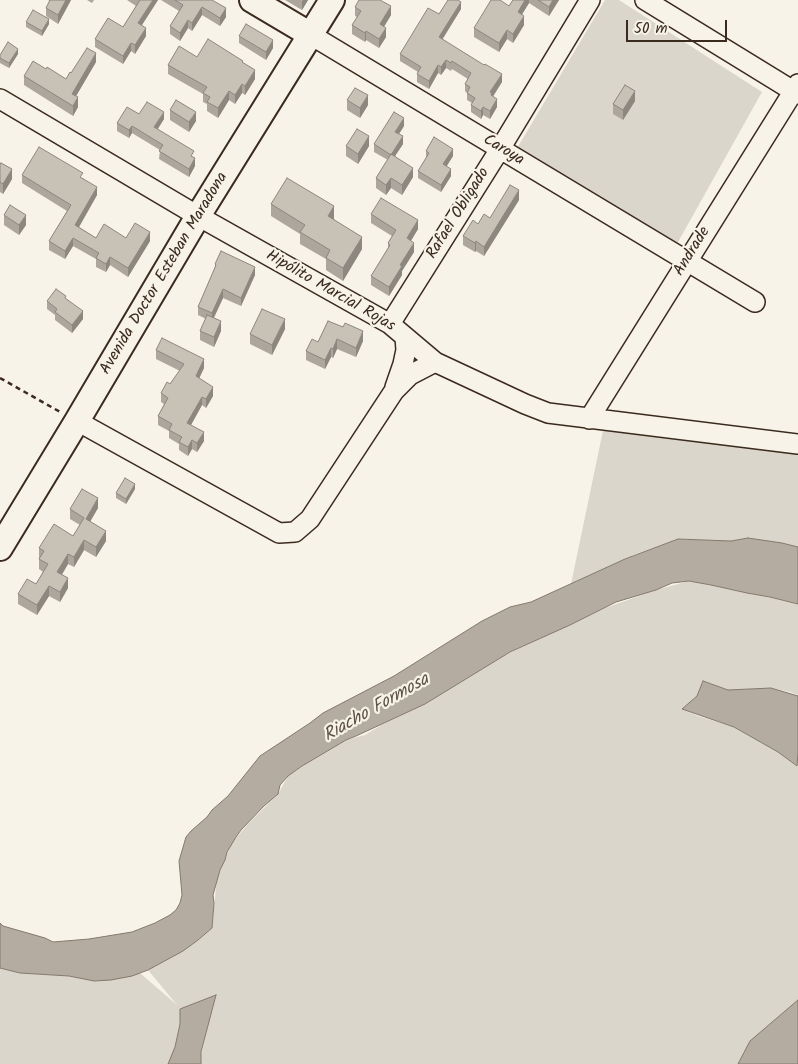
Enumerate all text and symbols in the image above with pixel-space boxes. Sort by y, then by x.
scale bar [628,10,729,42]
text: 50 m [634,17,668,41]
street label: Caroya [479,131,527,171]
street label: Rafael Obligado [423,165,495,263]
street label: Avenida Doctor Esteban Maradona [97,169,233,379]
street label: Andrade [670,224,716,280]
street label: Hipólito Marcial Rojas [262,247,398,337]
water label: Riacho Formosa [320,670,434,748]

